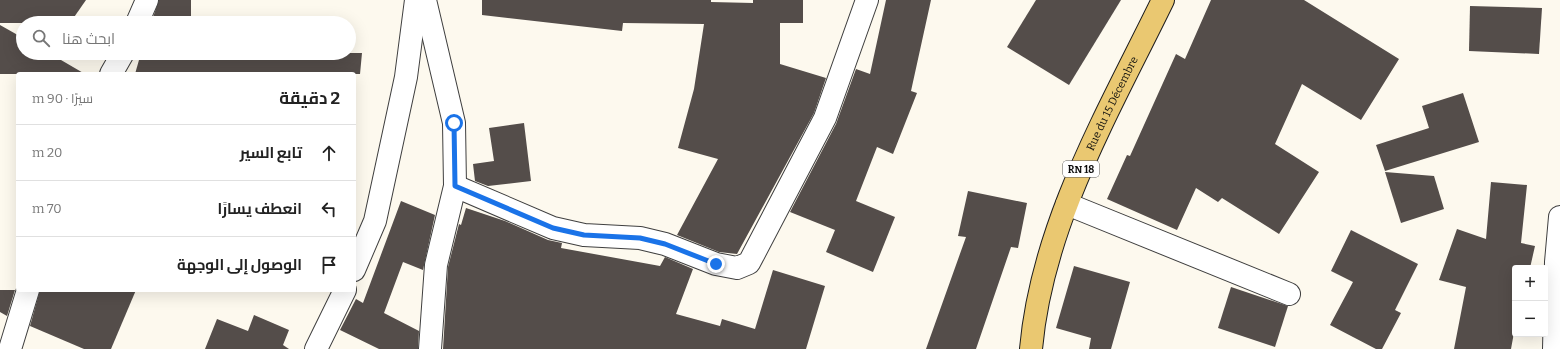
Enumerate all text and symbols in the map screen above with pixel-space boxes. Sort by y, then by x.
search box [16,16,356,60]
icon: search [30,27,52,49]
text: ابحث هنا [62,30,115,48]
street label: Rue du 15 Décembre [1084,54,1141,153]
text: 2 دقيقة [279,88,340,109]
text: سيرًا · 90 m [32,91,93,106]
route start [445,114,463,132]
icon: ahead [318,142,340,164]
text: تابع السير [240,144,302,162]
text: 20 m [32,145,62,160]
road number: RN 18 [1063,161,1099,177]
icon: left [318,198,340,220]
text: انعطف يسارًا [217,200,302,218]
text: 70 m [32,201,62,216]
icon: arrive [318,254,340,276]
route end [707,255,725,273]
text: الوصول إلى الوجهة [177,256,302,274]
map controls [1512,265,1548,337]
button: + [1512,265,1548,301]
button: − [1512,301,1548,337]

